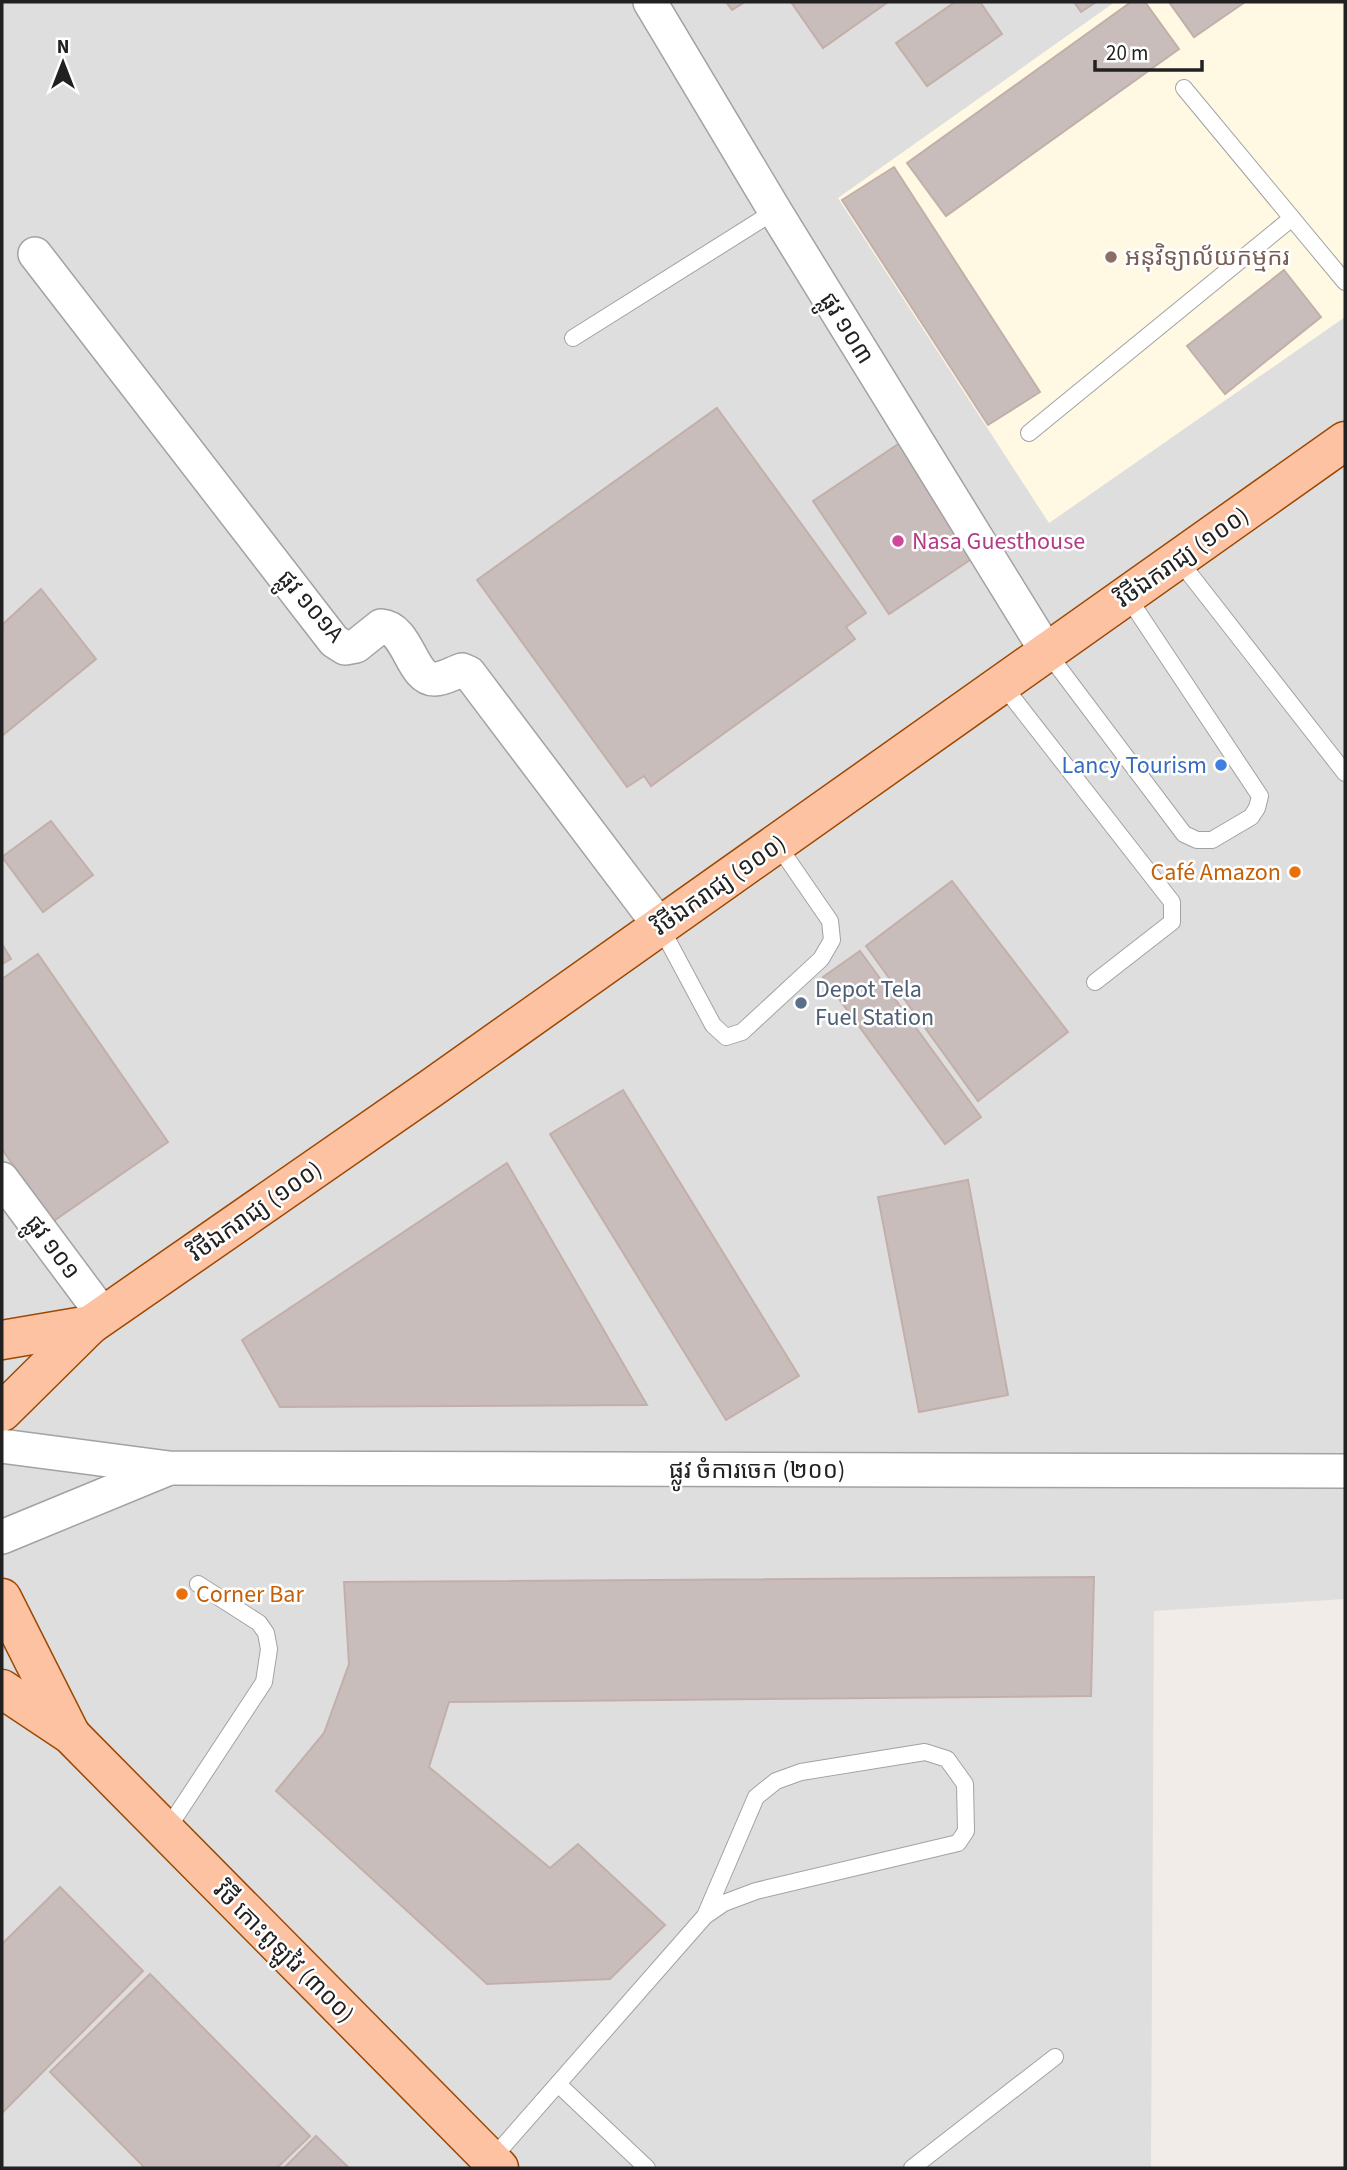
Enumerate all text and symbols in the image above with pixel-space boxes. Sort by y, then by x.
north arrow [28,28,98,98]
scale bar [1095,28,1202,72]
text: N [57,34,69,61]
text: 20 m [1106,38,1148,68]
place label: អនុវិទ្យាល័យកម្មករ [1125,240,1290,275]
marker: អនុវិទ្យាល័យកម្មករ [1103,249,1119,265]
street label: ផ្លូវ ១០៣ [807,285,882,373]
street label: វិថីឯករាជ្យ (១០០) [1108,498,1256,617]
place label: Nasa Guesthouse [912,524,1085,559]
marker: Nasa Guesthouse [890,533,906,549]
street label: ផ្លូវ ១០១A [266,562,352,653]
place label: Lancy Tourism [1061,748,1207,783]
marker: Lancy Tourism [1213,757,1229,773]
street label: វិថីឯករាជ្យ (១០០) [645,826,793,945]
place label: Café Amazon [1151,855,1281,890]
marker: Café Amazon [1287,864,1303,880]
place label: Depot Tela Fuel Station [815,972,934,1035]
marker: Depot Tela Fuel Station [793,995,809,1011]
street label: វិថីឯករាជ្យ (១០០) [181,1152,329,1271]
street label: ផ្លូវ ១០១ [13,1207,89,1290]
street label: ផ្លូវ ចំការចេក (២០០) [669,1453,845,1492]
place label: Corner Bar [196,1577,304,1612]
marker: Corner Bar [174,1586,190,1602]
street label: វិថី កោះពូឡូវៃ (៣០០) [203,1873,362,2033]

